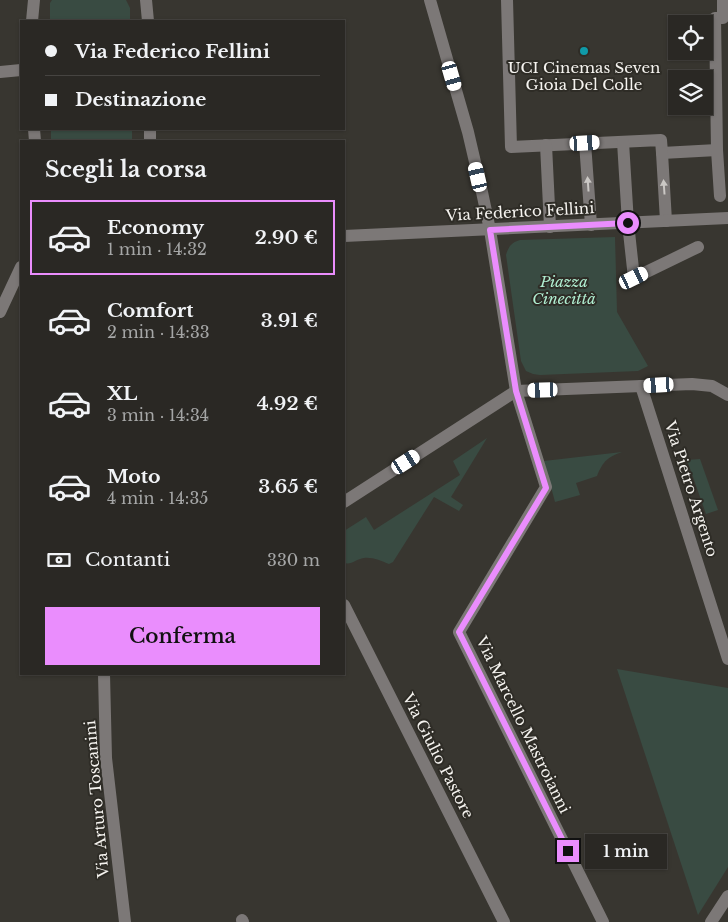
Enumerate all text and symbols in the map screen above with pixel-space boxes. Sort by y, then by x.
map controls [668,15,713,115]
button: locate [668,15,713,60]
text: Via Federico Fellini [75,40,270,63]
marker: UCI Cinemas Seven Gioia Del Colle [578,45,590,57]
place label: UCI Cinemas Seven Gioia Del Colle [508,58,660,94]
car [440,60,463,92]
button: layers [668,70,713,115]
text: Destinazione [75,88,206,111]
car [569,135,600,151]
text: Scegli la corsa [45,156,207,183]
car [467,161,488,193]
one-way arrow [584,176,592,192]
one-way arrow [659,179,667,195]
street label: Via Federico Fellini [444,198,595,225]
route start [617,212,639,234]
icon: car [47,215,92,260]
text: Economy [107,216,204,239]
text: 2.90 € [255,226,318,249]
text: 1 min · 14:32 [107,239,207,259]
car [617,265,650,291]
park label: Piazza Cinecittà [532,272,596,308]
icon: car [47,298,92,343]
text: Comfort [107,299,194,322]
text: 3.91 € [261,309,318,332]
text: 2 min · 14:33 [107,322,210,342]
car [643,377,674,393]
icon: car [47,381,92,426]
text: XL [107,382,137,405]
car [527,382,558,398]
text: 4.92 € [257,392,318,415]
text: 3 min · 14:34 [107,405,209,425]
street label: Via Pietro Argento [660,418,722,559]
car [389,448,422,476]
icon: car [47,464,92,509]
text: Moto [107,465,161,488]
text: 3.65 € [258,475,318,498]
text: 4 min · 14:35 [107,488,208,508]
icon: cash [45,546,73,574]
text: Contanti [85,548,170,571]
text: 330 m [267,550,320,570]
button: Conferma [45,607,320,665]
street label: Via Marcello Mastroianni [472,632,575,816]
street label: Via Giulio Pastore [398,689,478,821]
street label: Via Arturo Toscanini [80,720,113,880]
callout: 1 min [586,834,668,868]
route end [557,840,579,862]
text: 1 min [603,841,649,861]

